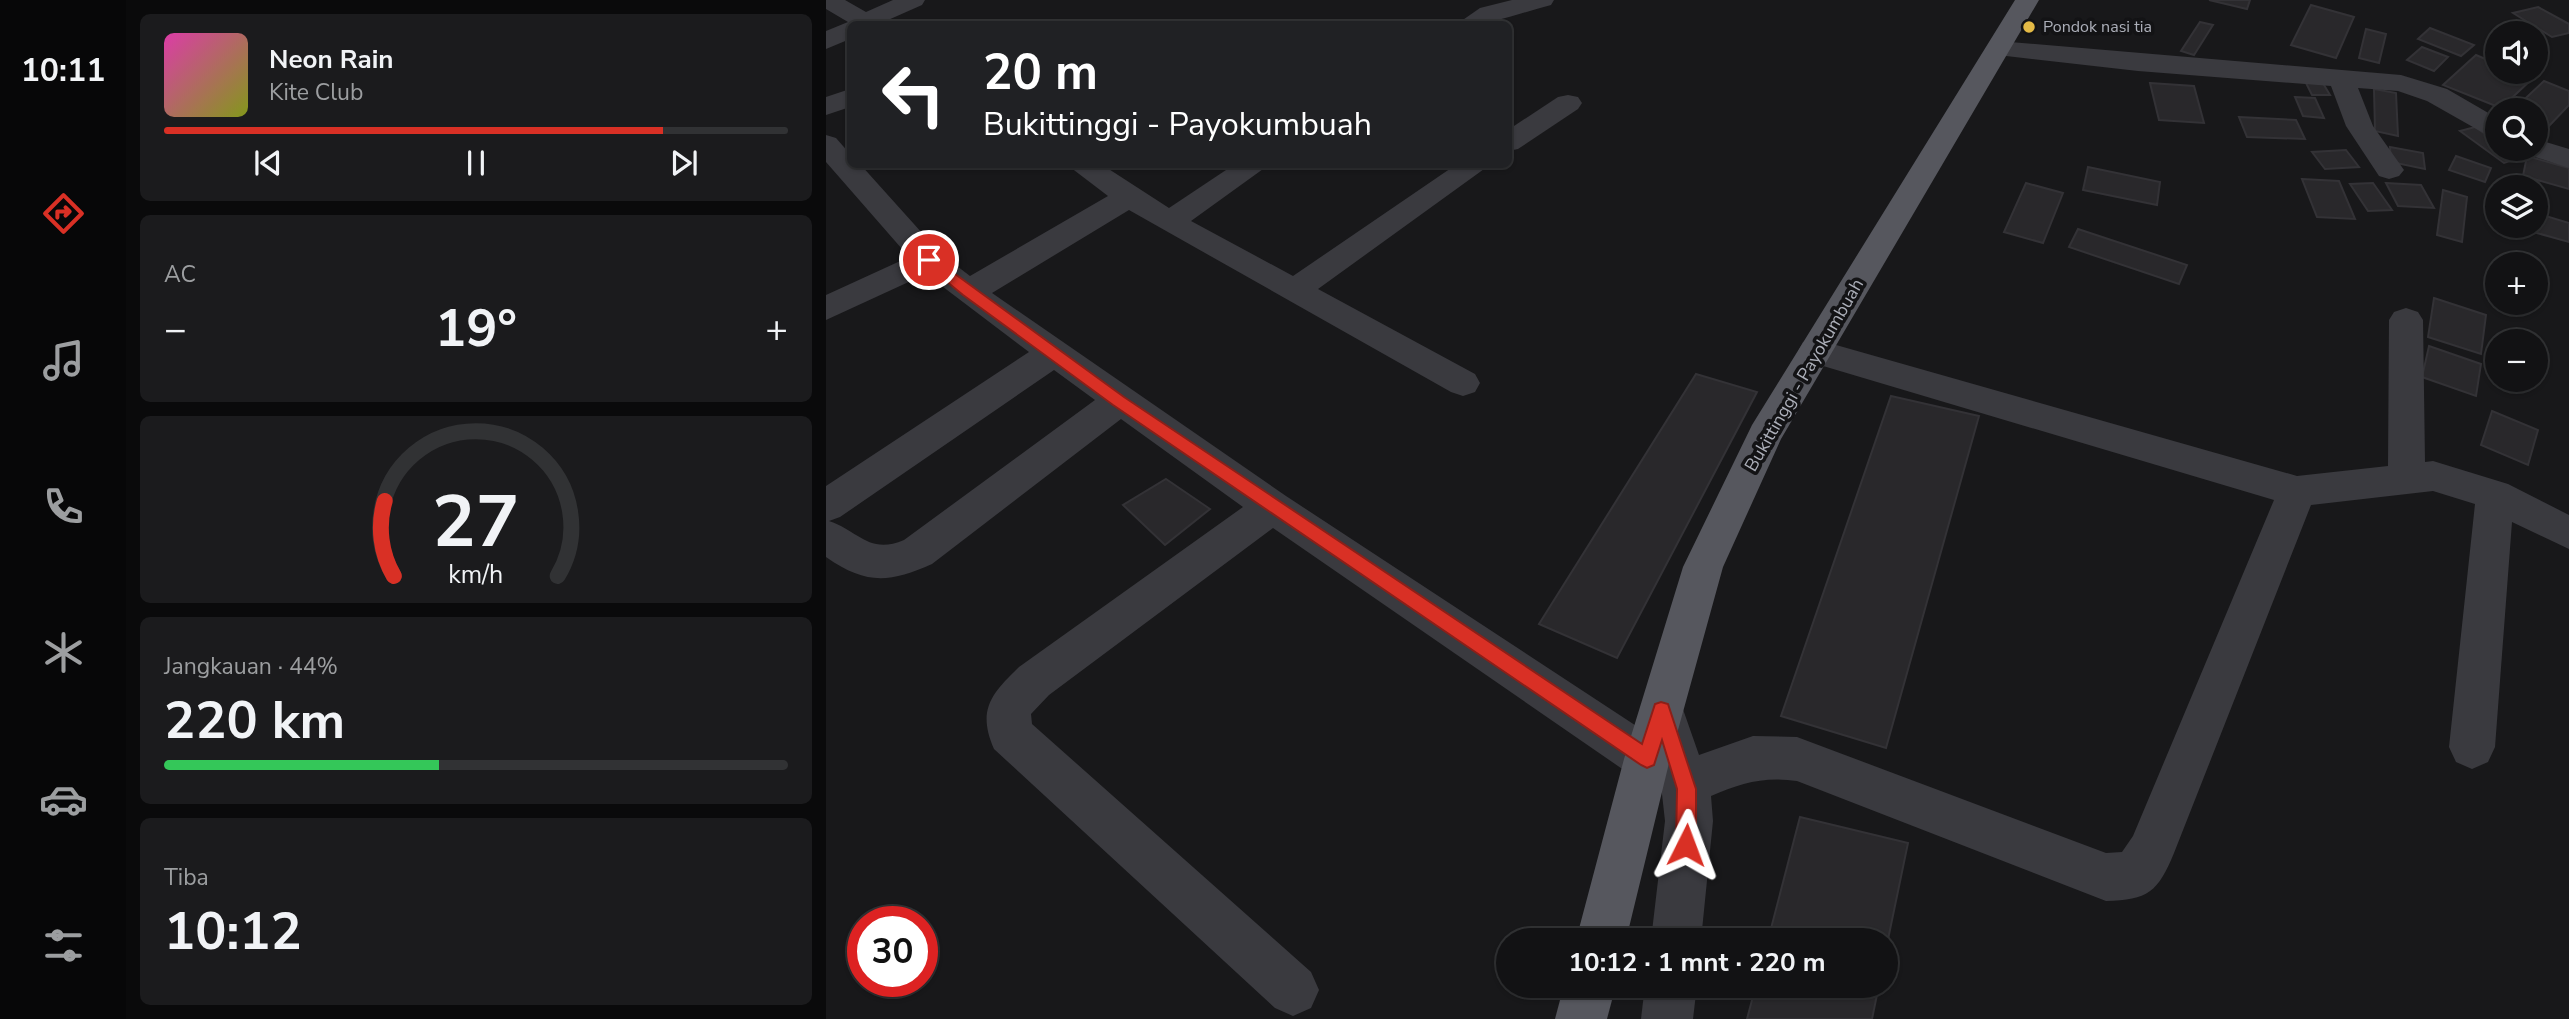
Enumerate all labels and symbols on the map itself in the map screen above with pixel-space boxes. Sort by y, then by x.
place label: Pondok nasi tia [2043,16,2152,38]
marker: Pondok nasi tia [2021,19,2037,35]
pin [899,230,959,290]
street label: Bukittinggi - Payokumbuah [1739,274,1869,476]
position arrow [1649,808,1723,882]
speed limit sign: 30 [847,906,938,997]

